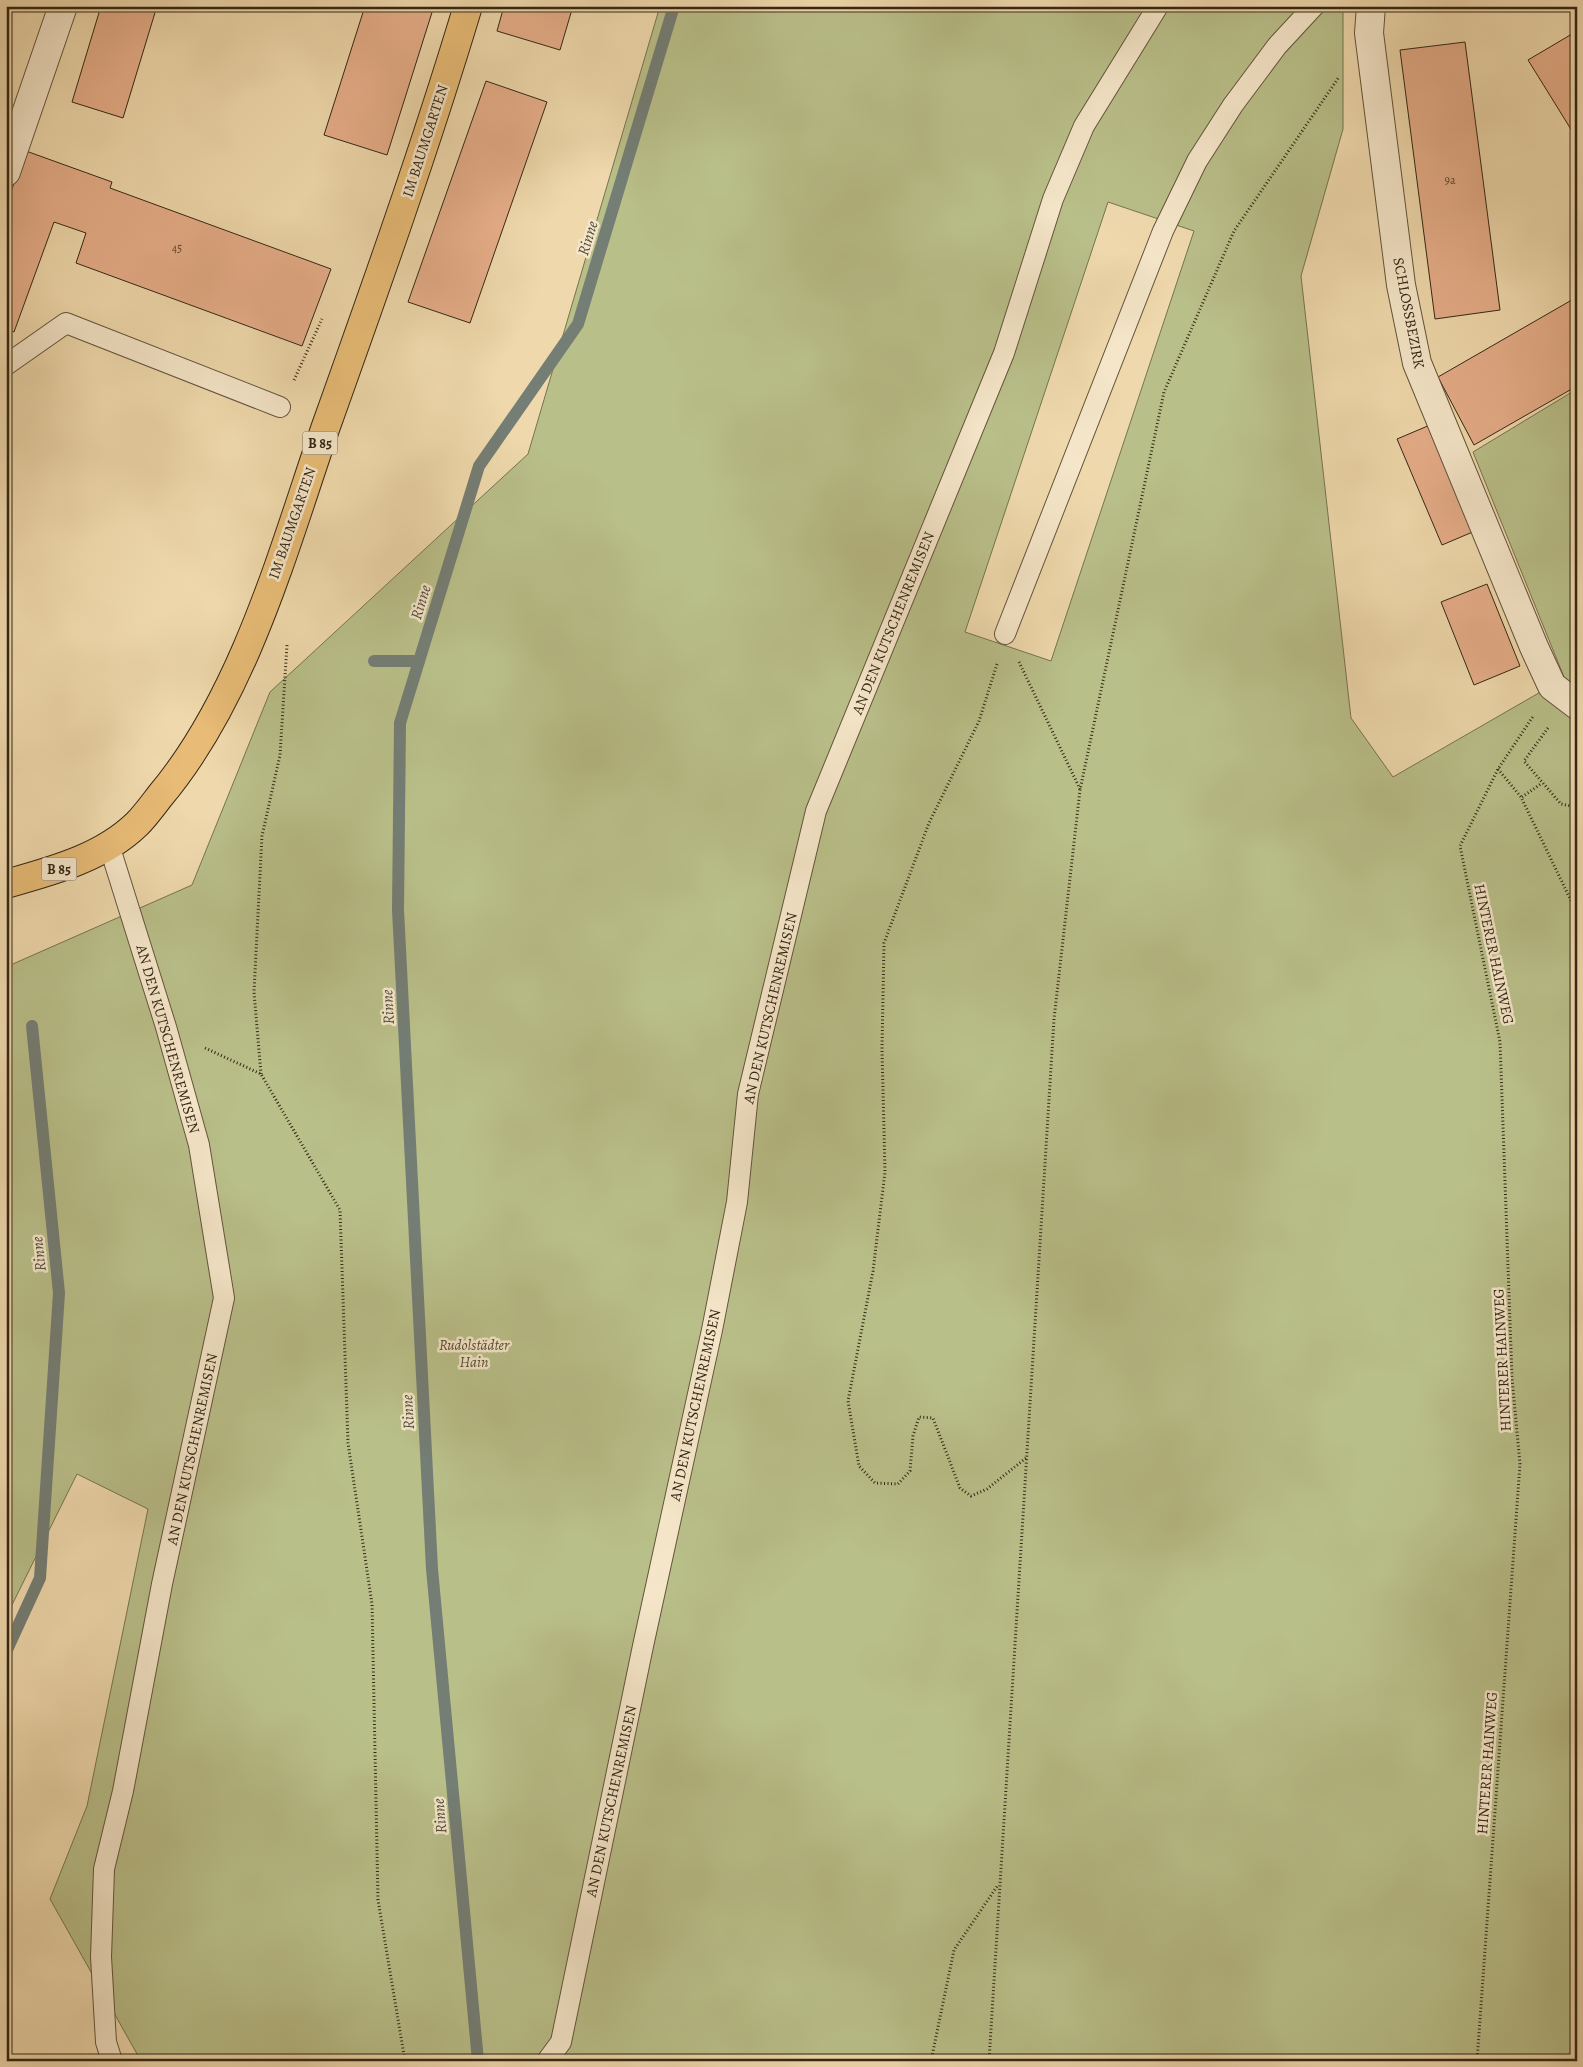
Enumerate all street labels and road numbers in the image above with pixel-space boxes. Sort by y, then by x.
street label: IM BAUMGARTEN [397,82,453,200]
street label: SCHLOSSBEZIRK [1388,256,1430,371]
road number: B 85 [302,432,338,454]
street label: IM BAUMGARTEN [263,464,321,582]
street label: AN DEN KUTSCHENREMISEN [847,528,939,718]
road number: B 85 [42,858,76,881]
street label: HINTERER HAINWEG [1469,882,1519,1026]
street label: AN DEN KUTSCHENREMISEN [738,910,802,1106]
street label: AN DEN KUTSCHENREMISEN [131,941,205,1136]
street label: HINTERER HAINWEG [1488,1288,1516,1432]
street label: AN DEN KUTSCHENREMISEN [665,1307,725,1504]
street label: AN DEN KUTSCHENREMISEN [162,1351,222,1548]
street label: HINTERER HAINWEG [1472,1691,1502,1835]
street label: AN DEN KUTSCHENREMISEN [581,1703,641,1900]

